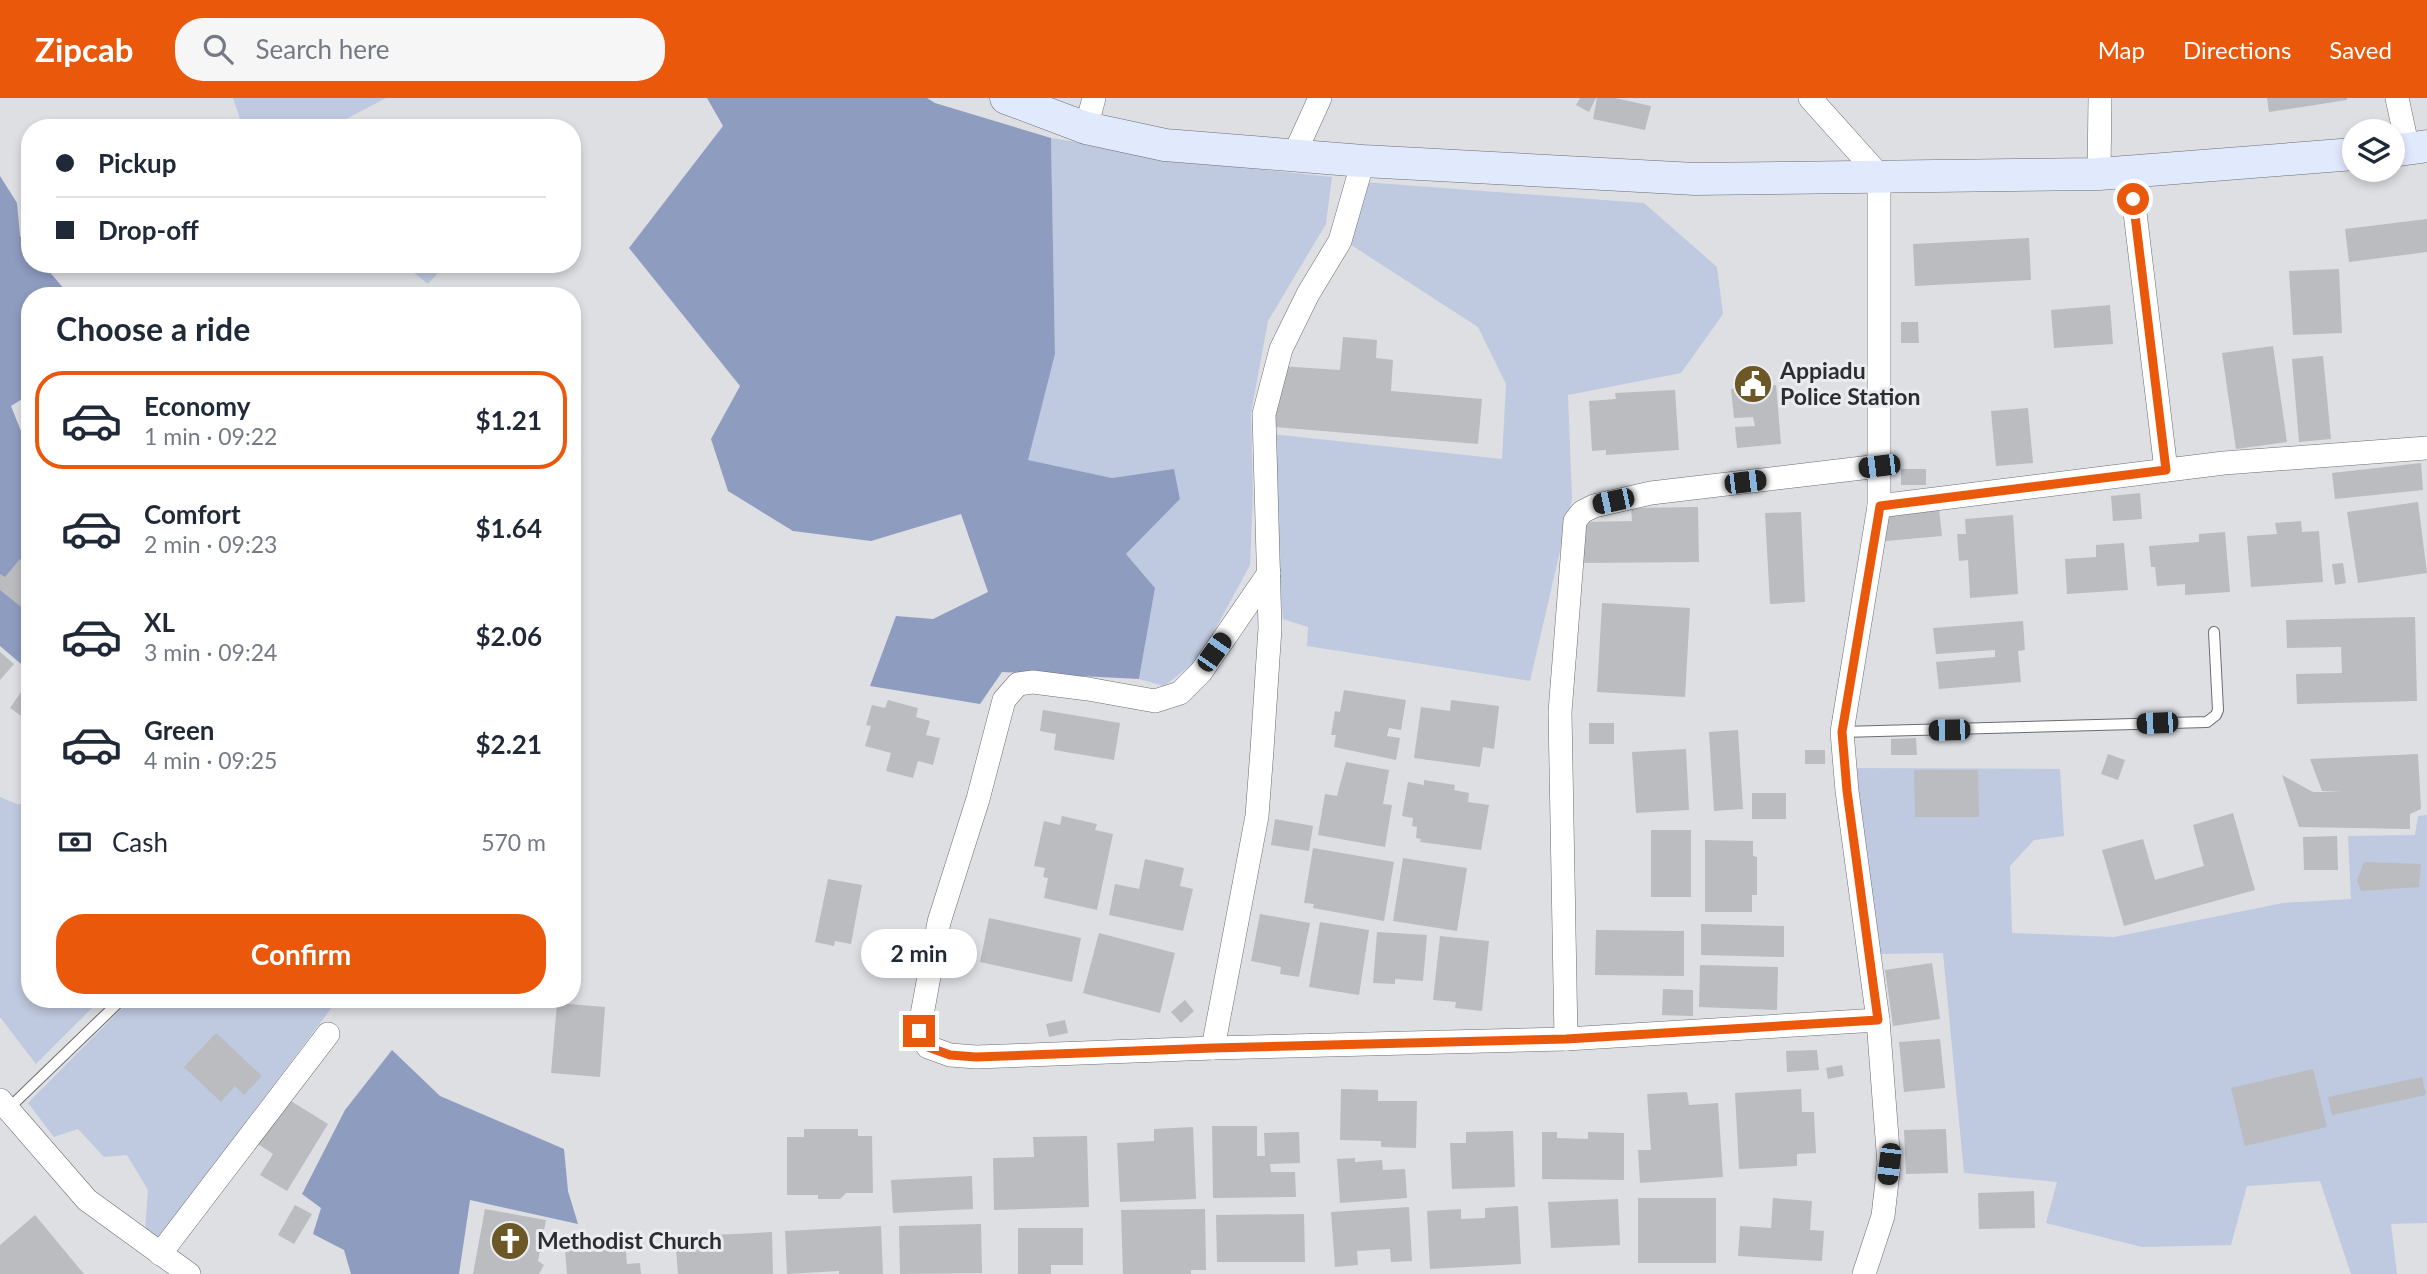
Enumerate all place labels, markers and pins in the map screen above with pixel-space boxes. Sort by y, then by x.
place label: Appiadu Police Station [1779,356,1920,410]
public building icon: Appiadu Police Station [1732,363,1774,405]
church icon: Methodist Church [489,1220,531,1262]
place label: Methodist Church [537,1226,722,1254]

